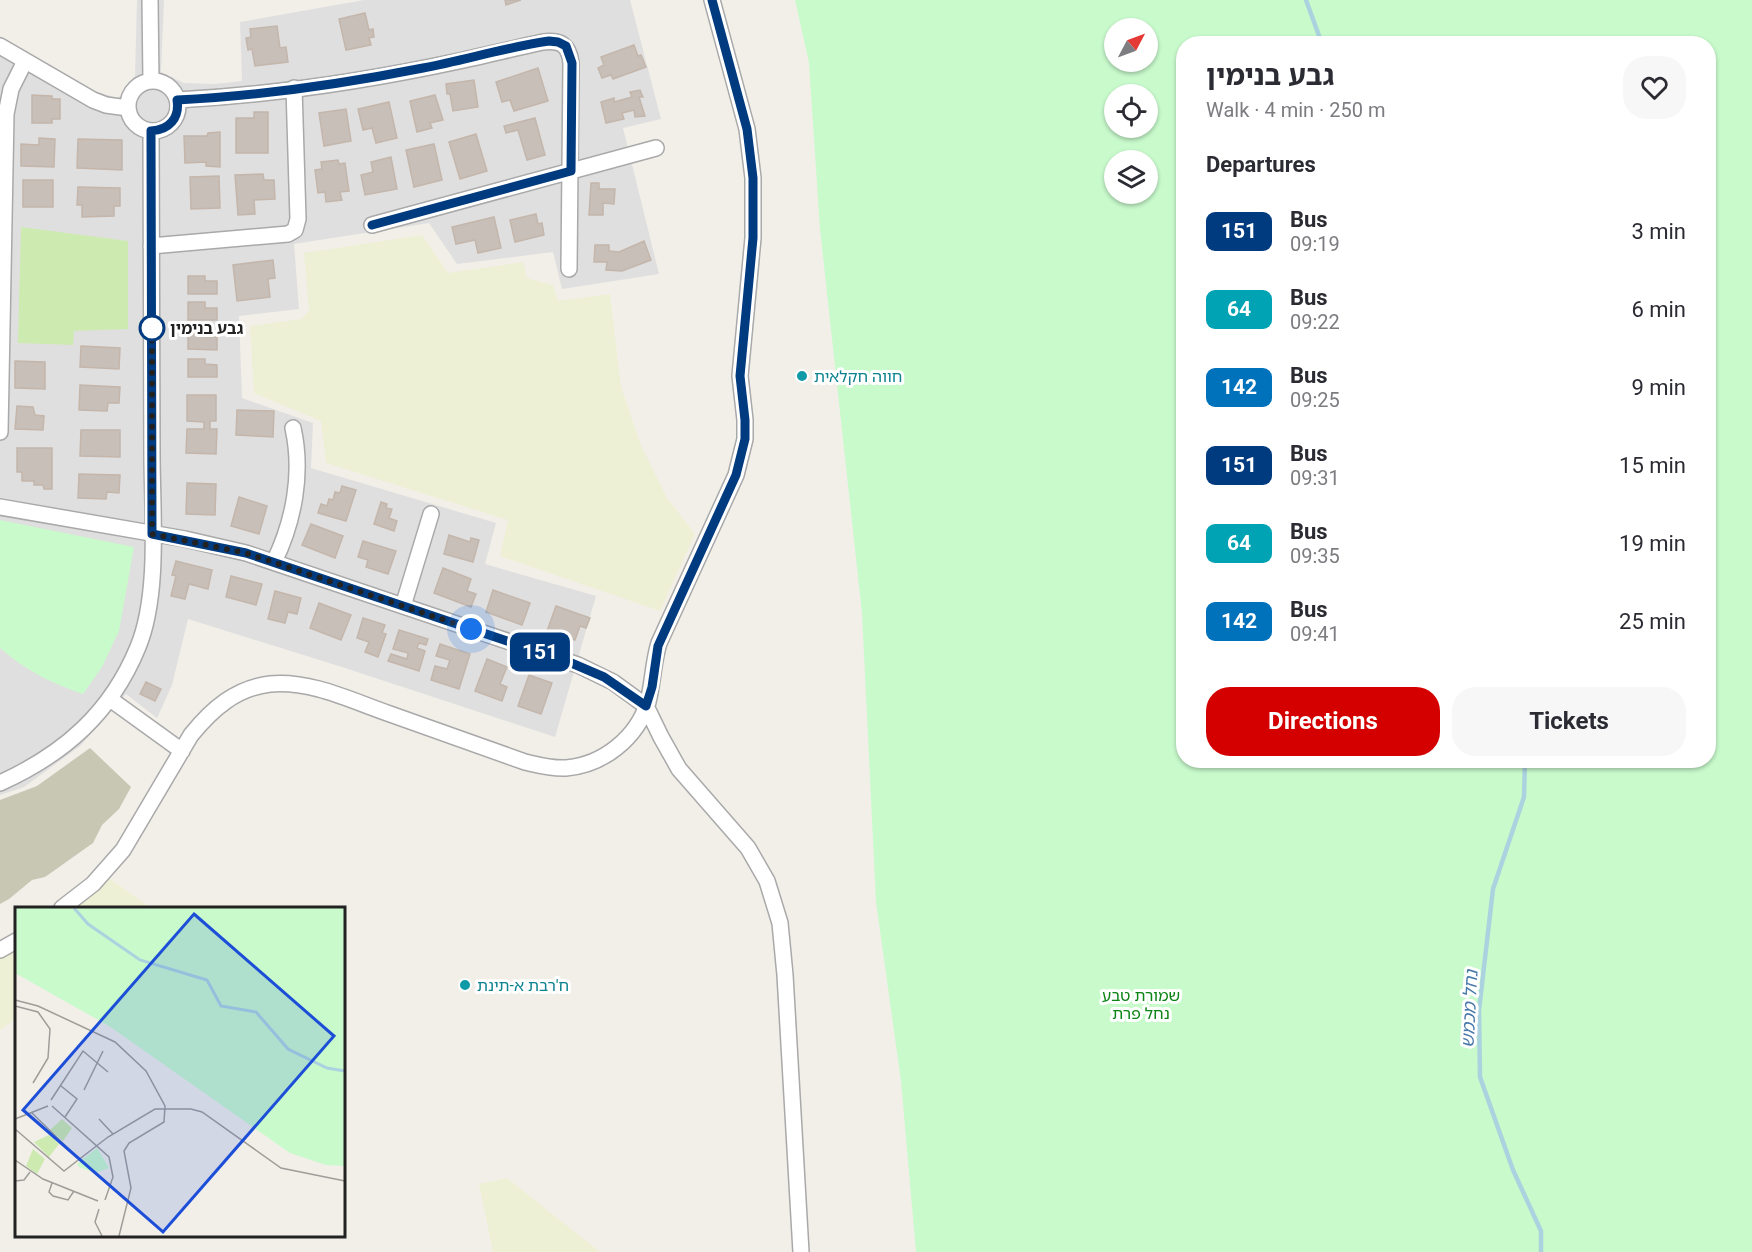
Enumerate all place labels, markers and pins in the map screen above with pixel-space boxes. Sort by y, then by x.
marker: גבע בנימין [139,315,165,341]
place label: גבע בנימין [170,319,244,338]
place label: חווה חקלאית [814,367,902,386]
marker: חווה חקלאית [795,369,809,383]
place label: ח'רבת א-תינת [477,976,569,995]
marker: ח'רבת א-תינת [458,978,472,992]

